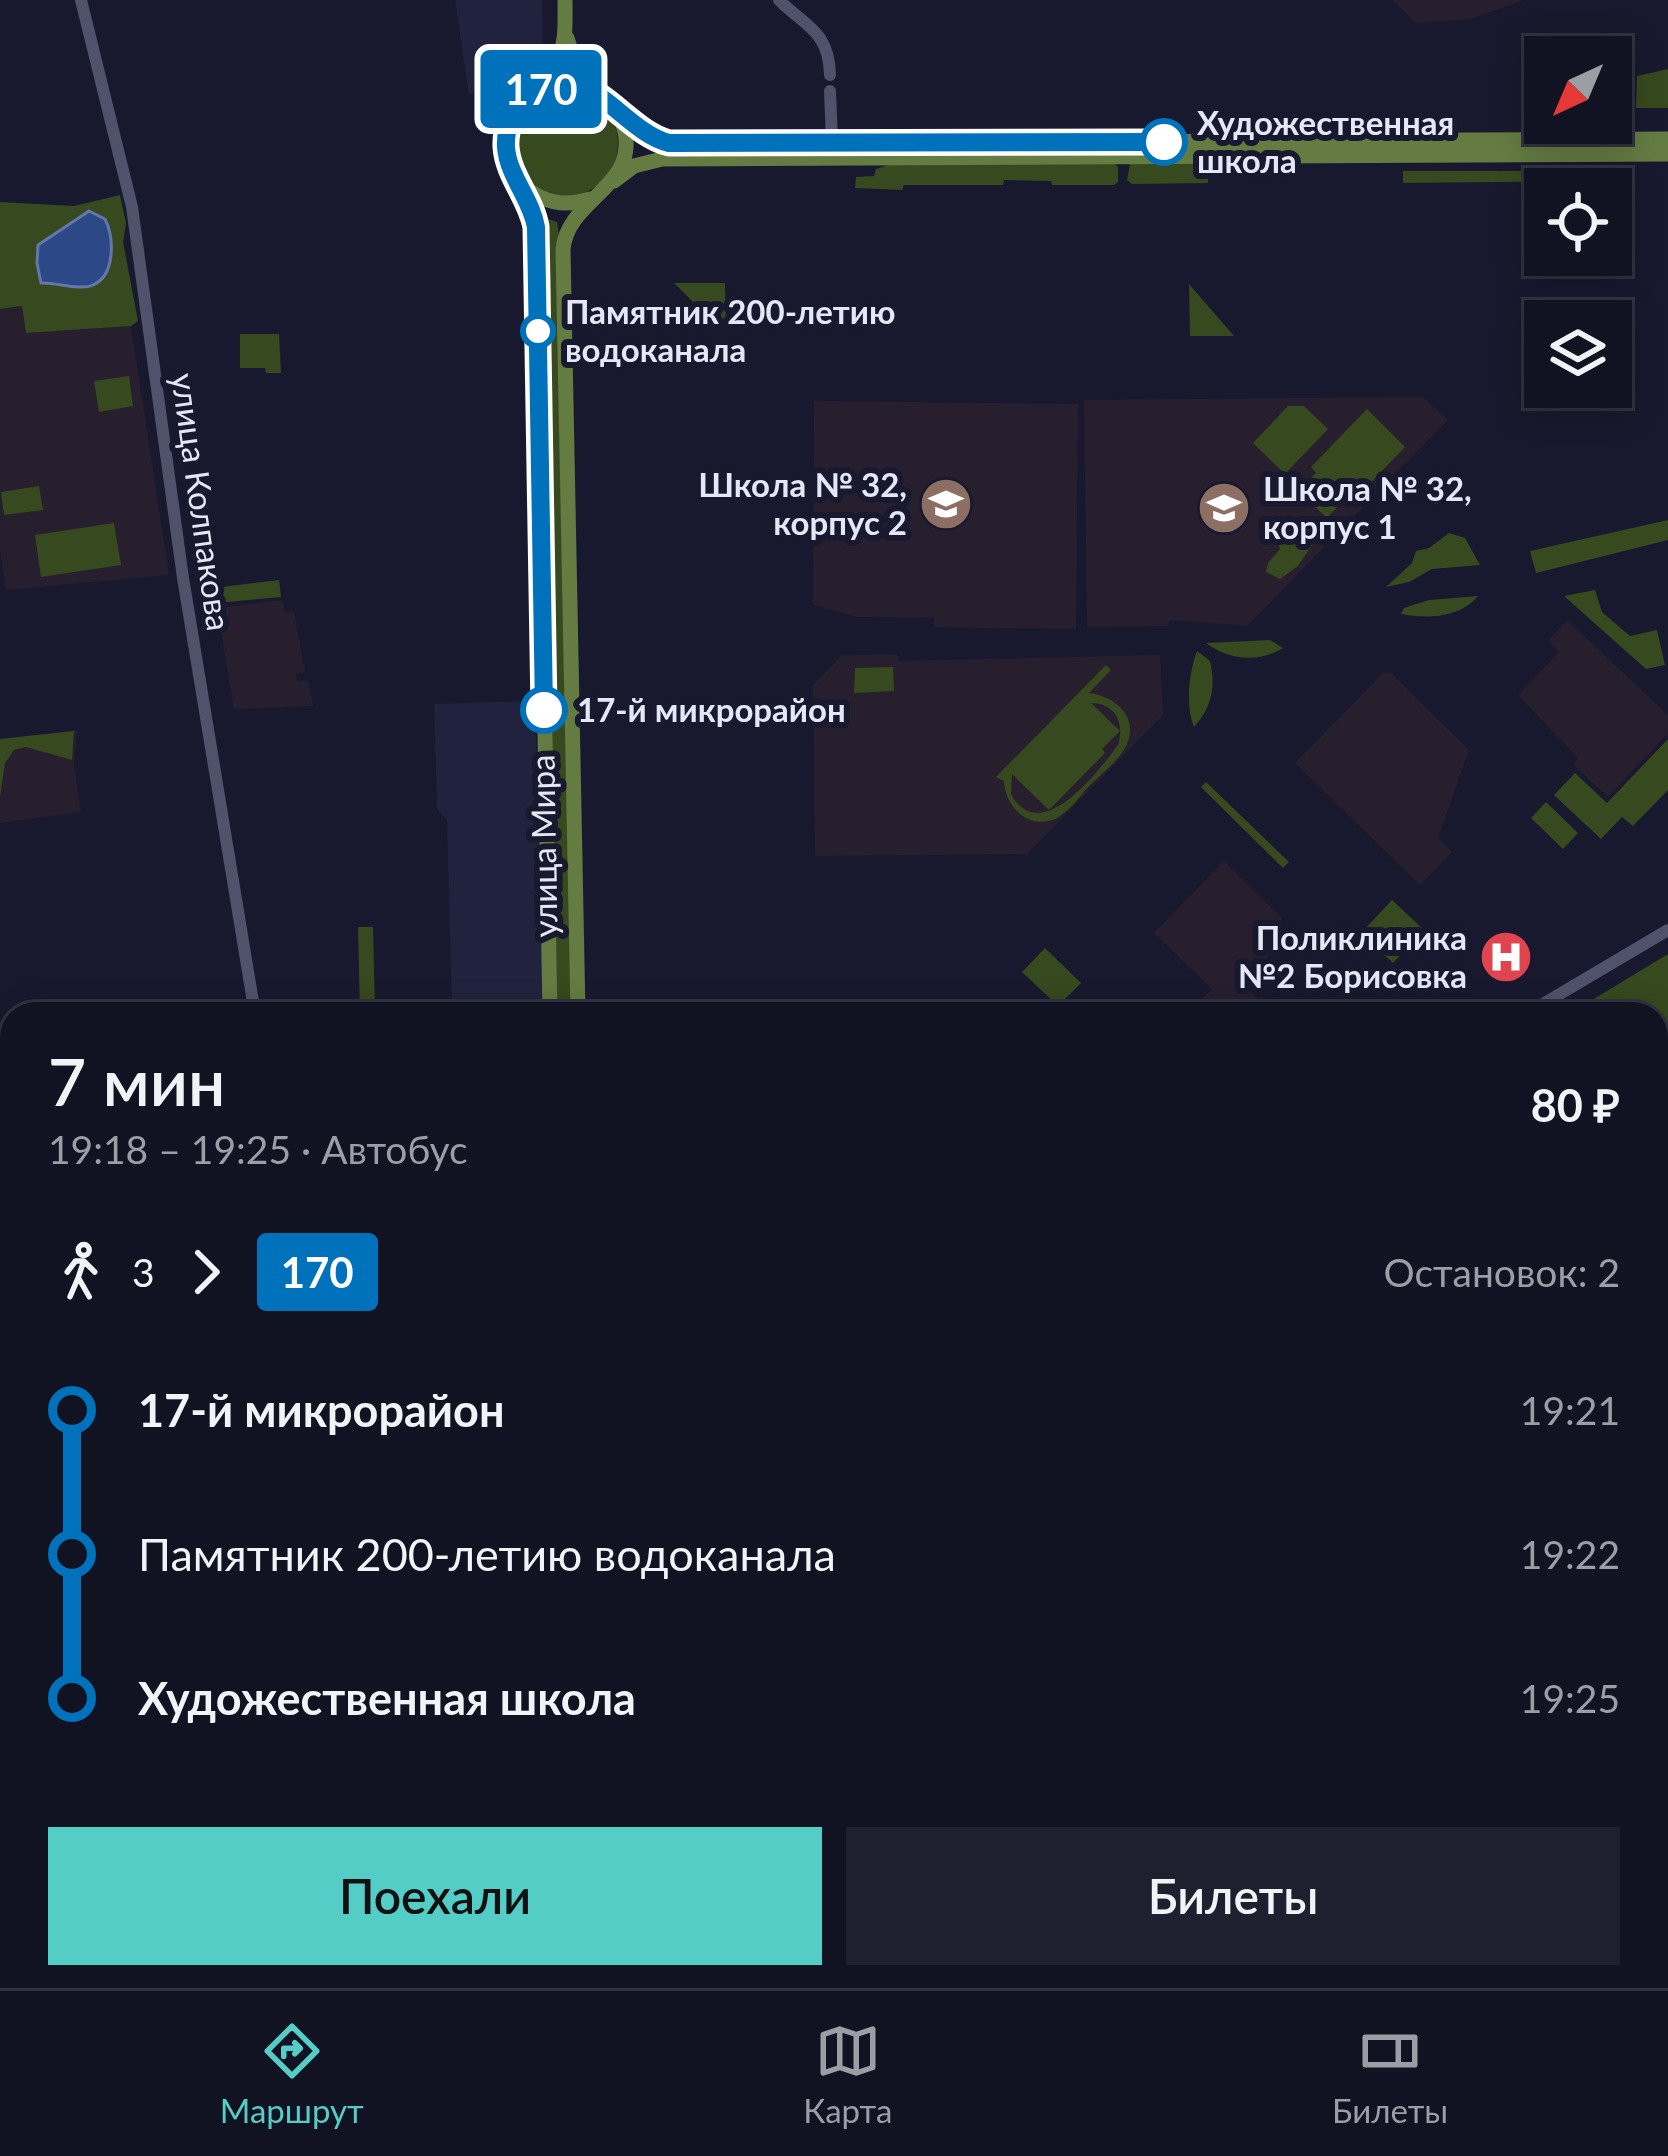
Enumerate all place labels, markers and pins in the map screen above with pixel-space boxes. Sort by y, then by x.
place label: Художественная школа [1197,102,1454,180]
marker: Художественная школа [1142,120,1186,164]
place label: Памятник 200-летию водоканала [565,291,896,369]
marker: Памятник 200-летию водоканала [522,315,554,347]
place label: Школа № 32, корпус 2 [698,464,907,542]
place label: Школа № 32, корпус 1 [1263,468,1472,546]
school or university icon: Школа № 32, корпус 2 [918,476,974,532]
school or university icon: Школа № 32, корпус 1 [1196,480,1252,536]
marker: 17-й микрорайон [522,688,566,732]
place label: 17-й микрорайон [577,689,846,729]
place label: Поликлиника №2 Борисовка [1238,917,1467,995]
hospital icon: Поликлиника №2 Борисовка [1478,929,1534,985]

